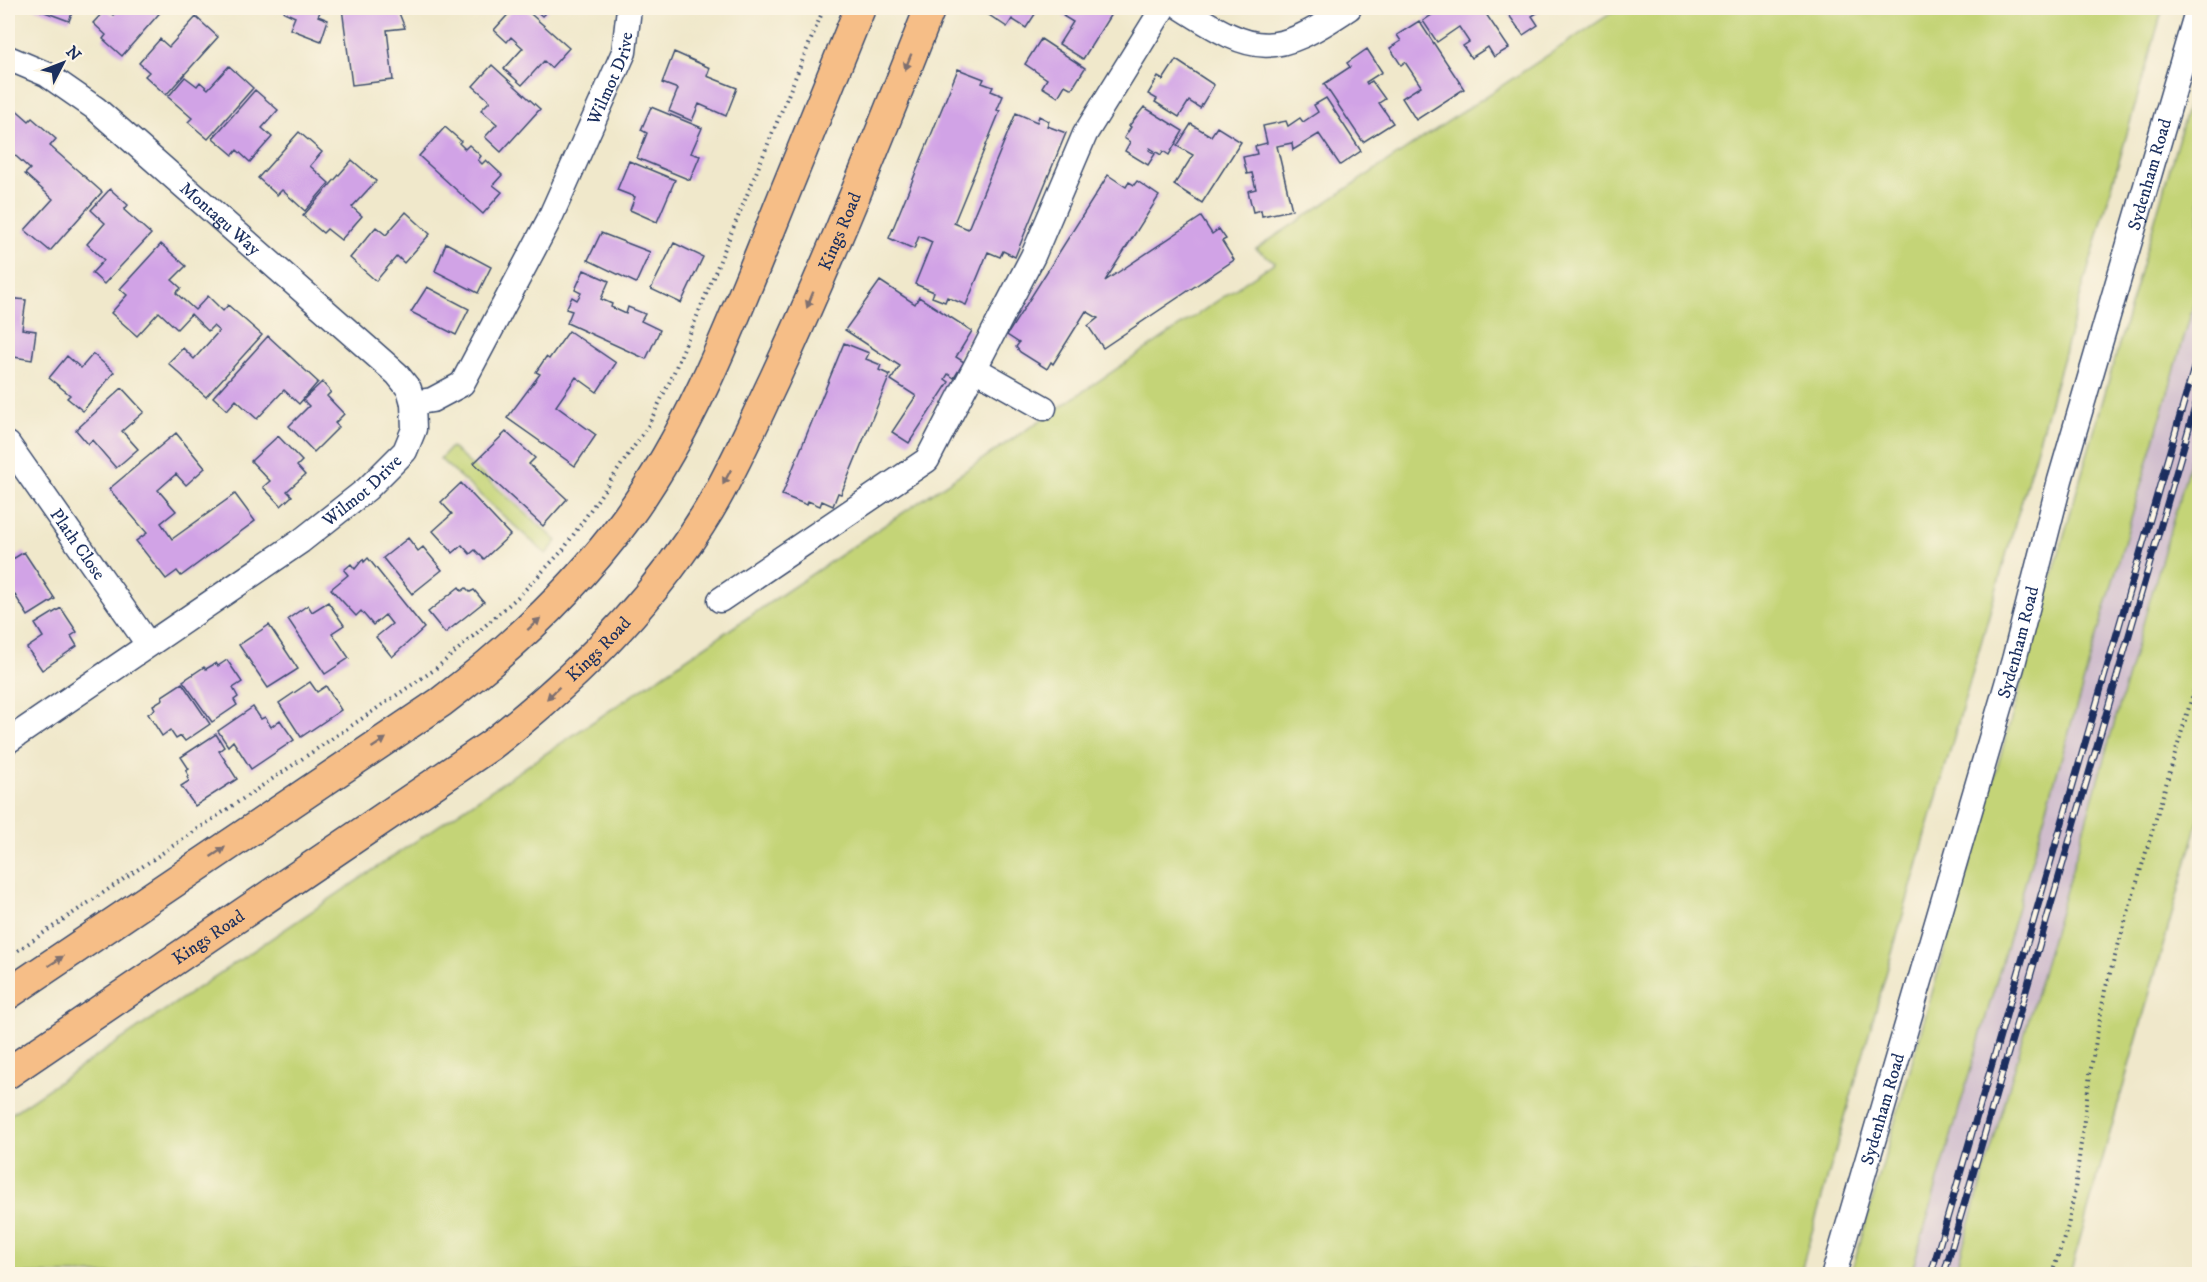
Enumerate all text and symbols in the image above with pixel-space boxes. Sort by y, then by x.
street label: Wilmot Drive [582,31,638,129]
north arrow [33,33,93,93]
text: N [62,42,85,65]
one-way arrow [903,53,912,71]
street label: Sydenham Road [2124,116,2177,233]
street label: Montagu Way [175,178,265,261]
street label: Kings Road [814,189,867,274]
one-way arrow [805,292,815,310]
street label: Wilmot Drive [318,450,407,532]
one-way arrow [722,469,732,486]
street label: Plath Close [45,505,110,584]
street label: Sydenham Road [1993,584,2044,701]
street label: Kings Road [562,613,636,687]
one-way arrow [527,618,541,632]
one-way arrow [547,686,561,700]
one-way arrow [371,737,387,749]
one-way arrow [209,846,225,858]
street label: Kings Road [168,906,249,970]
one-way arrow [48,956,64,967]
street label: Sydenham Road [1857,1051,1910,1168]

